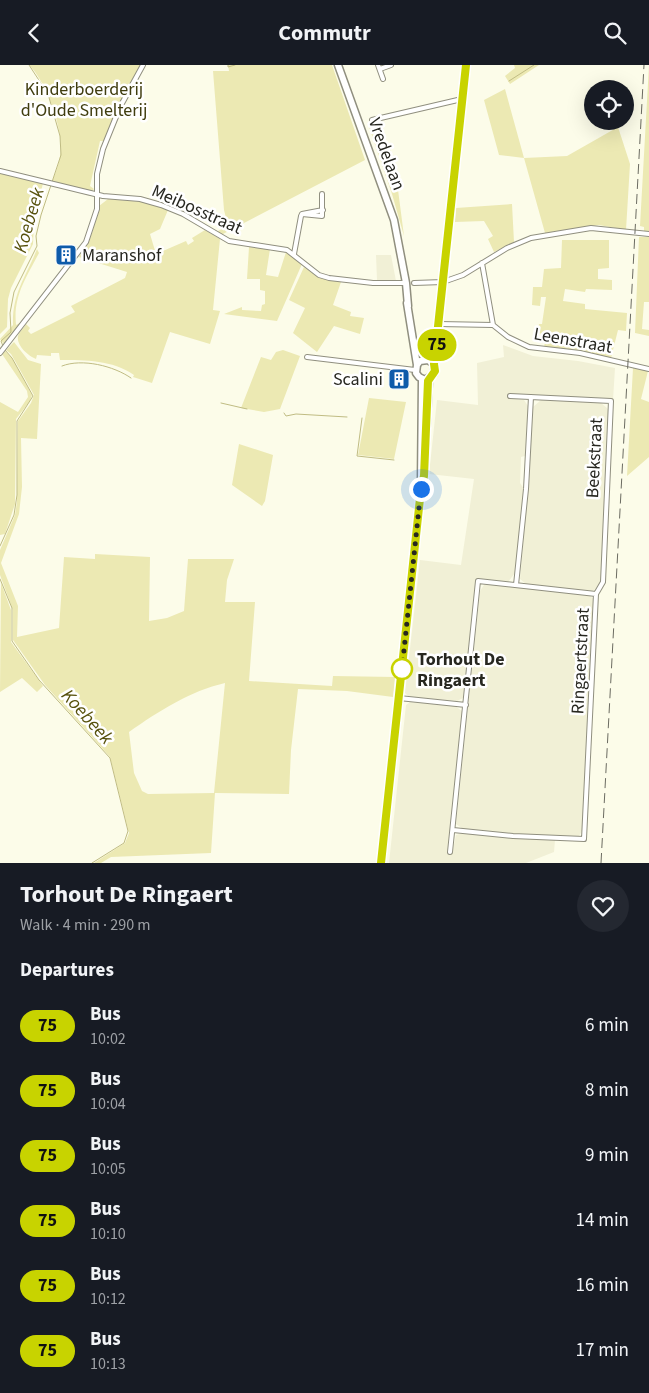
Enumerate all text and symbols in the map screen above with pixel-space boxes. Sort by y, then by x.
text: Commutr [278,17,371,49]
icon: back [20,19,48,47]
icon: search [601,19,629,47]
park label: Kinderboerderij d'Oude Smelterij [21,77,147,123]
map controls [584,80,634,130]
button: locate [584,80,634,130]
street label: Vredelaan [362,114,411,194]
street label: Meibosstraat [148,178,246,241]
water label: Koebeek [7,184,52,256]
building icon: Maranshof [54,243,78,267]
place label: Maranshof [82,243,162,268]
street label: Leenstraat [532,321,614,360]
line badge: 75 [414,329,460,361]
text: 75 [427,332,447,357]
place label: Scalini [333,367,383,392]
building icon: Scalini [387,367,411,391]
street label: Beekstraat [580,417,609,499]
your location [409,477,434,502]
street label: Ringaertstraat [565,607,596,715]
place label: Torhout De Ringaert [417,647,505,693]
marker: Torhout De Ringaert [391,658,413,680]
water label: Koebeek [55,683,120,752]
text: Torhout De Ringaert [20,877,233,912]
button: heart [577,880,629,932]
text: Walk · 4 min · 290 m [20,914,151,936]
text: Departures [20,957,114,984]
text: Bus [90,1001,121,1028]
text: 6 min [585,1012,629,1039]
text: 75 [38,1013,57,1038]
text: 10:02 [90,1028,126,1050]
text: Bus [90,1066,121,1093]
text: 8 min [585,1077,629,1104]
text: 75 [38,1078,57,1103]
text: 10:04 [90,1093,126,1115]
text: Bus [90,1131,121,1158]
text: 9 min [585,1142,629,1169]
text: 75 [38,1143,57,1168]
text: 10:05 [90,1158,126,1180]
text: Bus [90,1196,121,1223]
text: 14 min [575,1207,629,1234]
text: 75 [38,1208,57,1233]
text: 10:10 [90,1223,126,1245]
text: Bus [90,1261,121,1288]
text: 16 min [575,1272,629,1299]
text: 75 [38,1273,57,1298]
text: 10:12 [90,1288,126,1310]
text: Bus [90,1326,121,1353]
text: 17 min [575,1337,629,1364]
text: 75 [38,1338,57,1363]
text: 10:13 [90,1353,126,1375]

